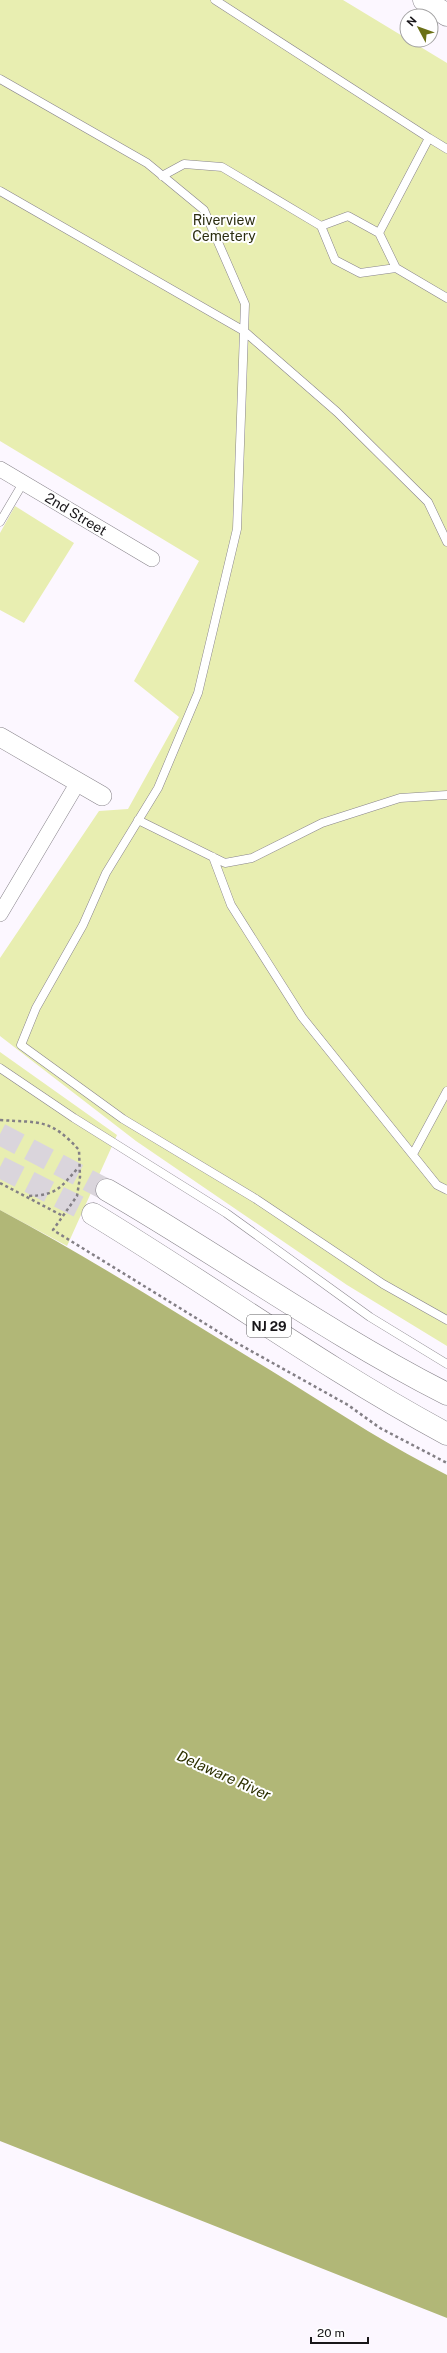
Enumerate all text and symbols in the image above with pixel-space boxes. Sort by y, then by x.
north arrow [399,8,439,48]
text: N [404,14,419,29]
park label: Riverview Cemetery [192,212,256,244]
street label: 2nd Street [42,489,110,539]
road number: NJ 29 [247,1315,291,1337]
water label: Delaware River [175,1747,274,1803]
scale bar [311,2319,368,2345]
text: 20 m [317,2326,345,2340]

